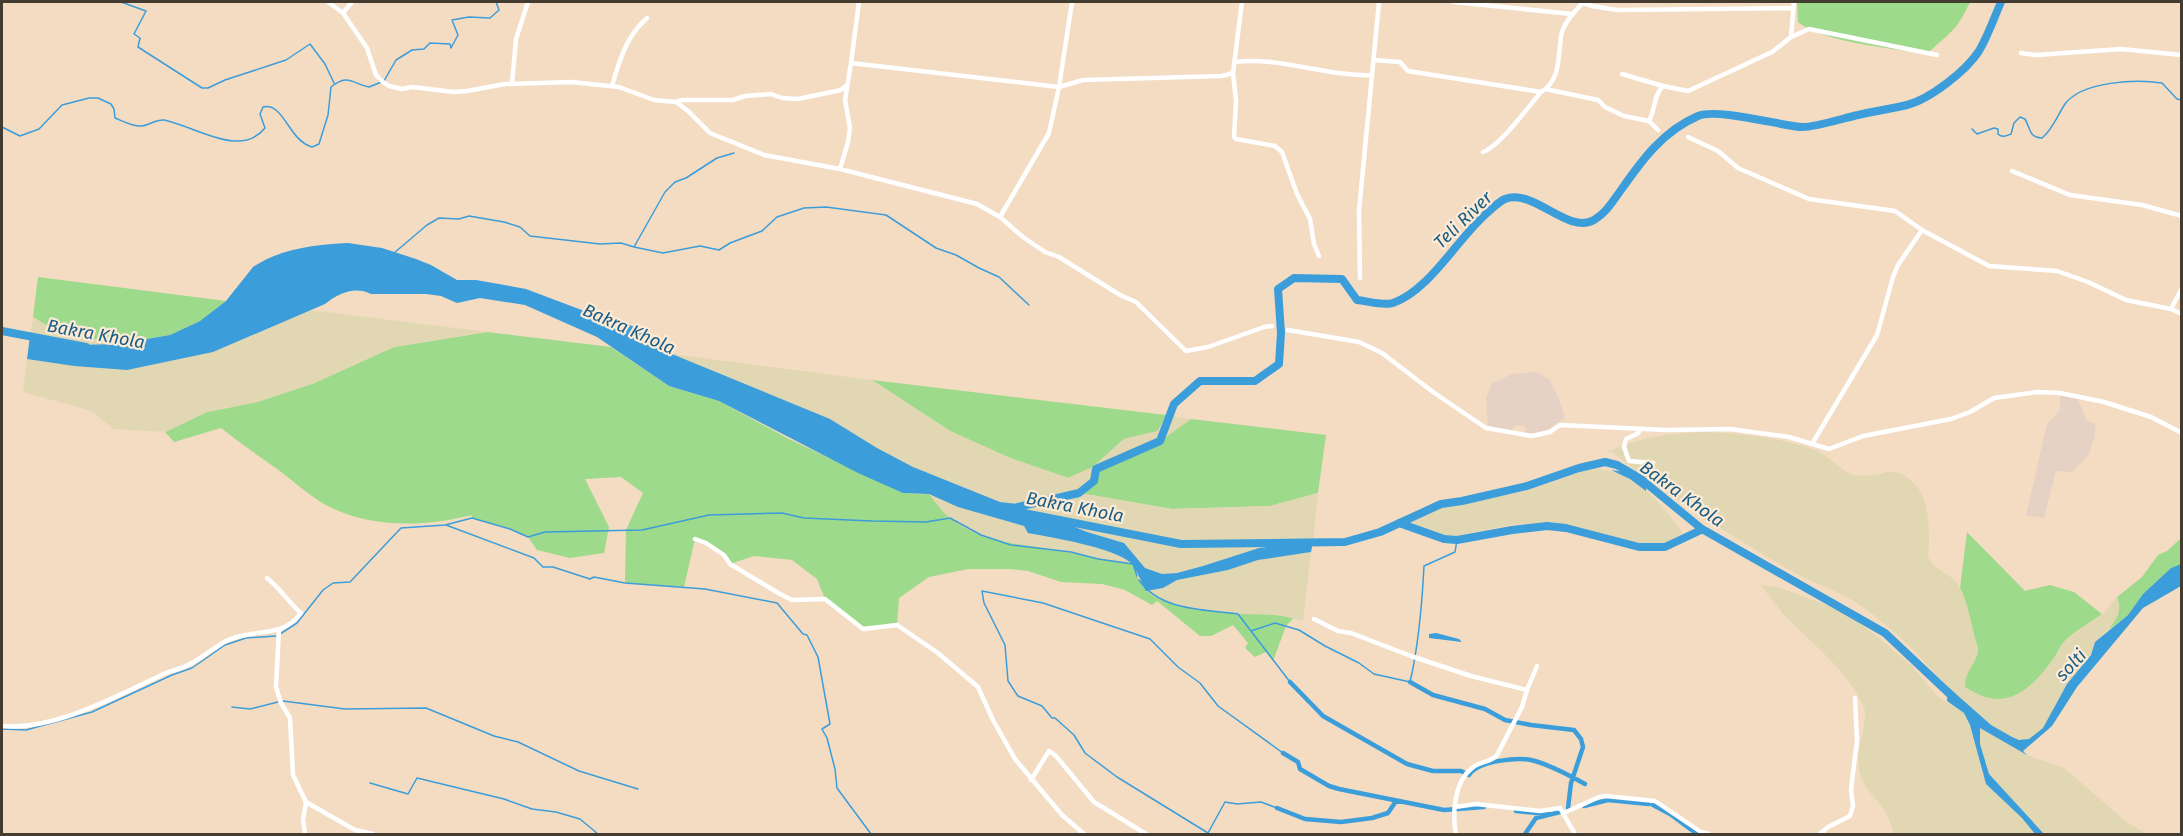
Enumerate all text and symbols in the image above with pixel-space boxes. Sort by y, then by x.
water label: Teli River [1429,186,1498,253]
water label: Bakra Khola [579,299,679,359]
water label: Bakra Khola [45,315,147,353]
water label: Bakra Khola [1636,456,1728,532]
water label: Bakra Khola [1024,487,1126,527]
water label: solti [2050,645,2091,686]

